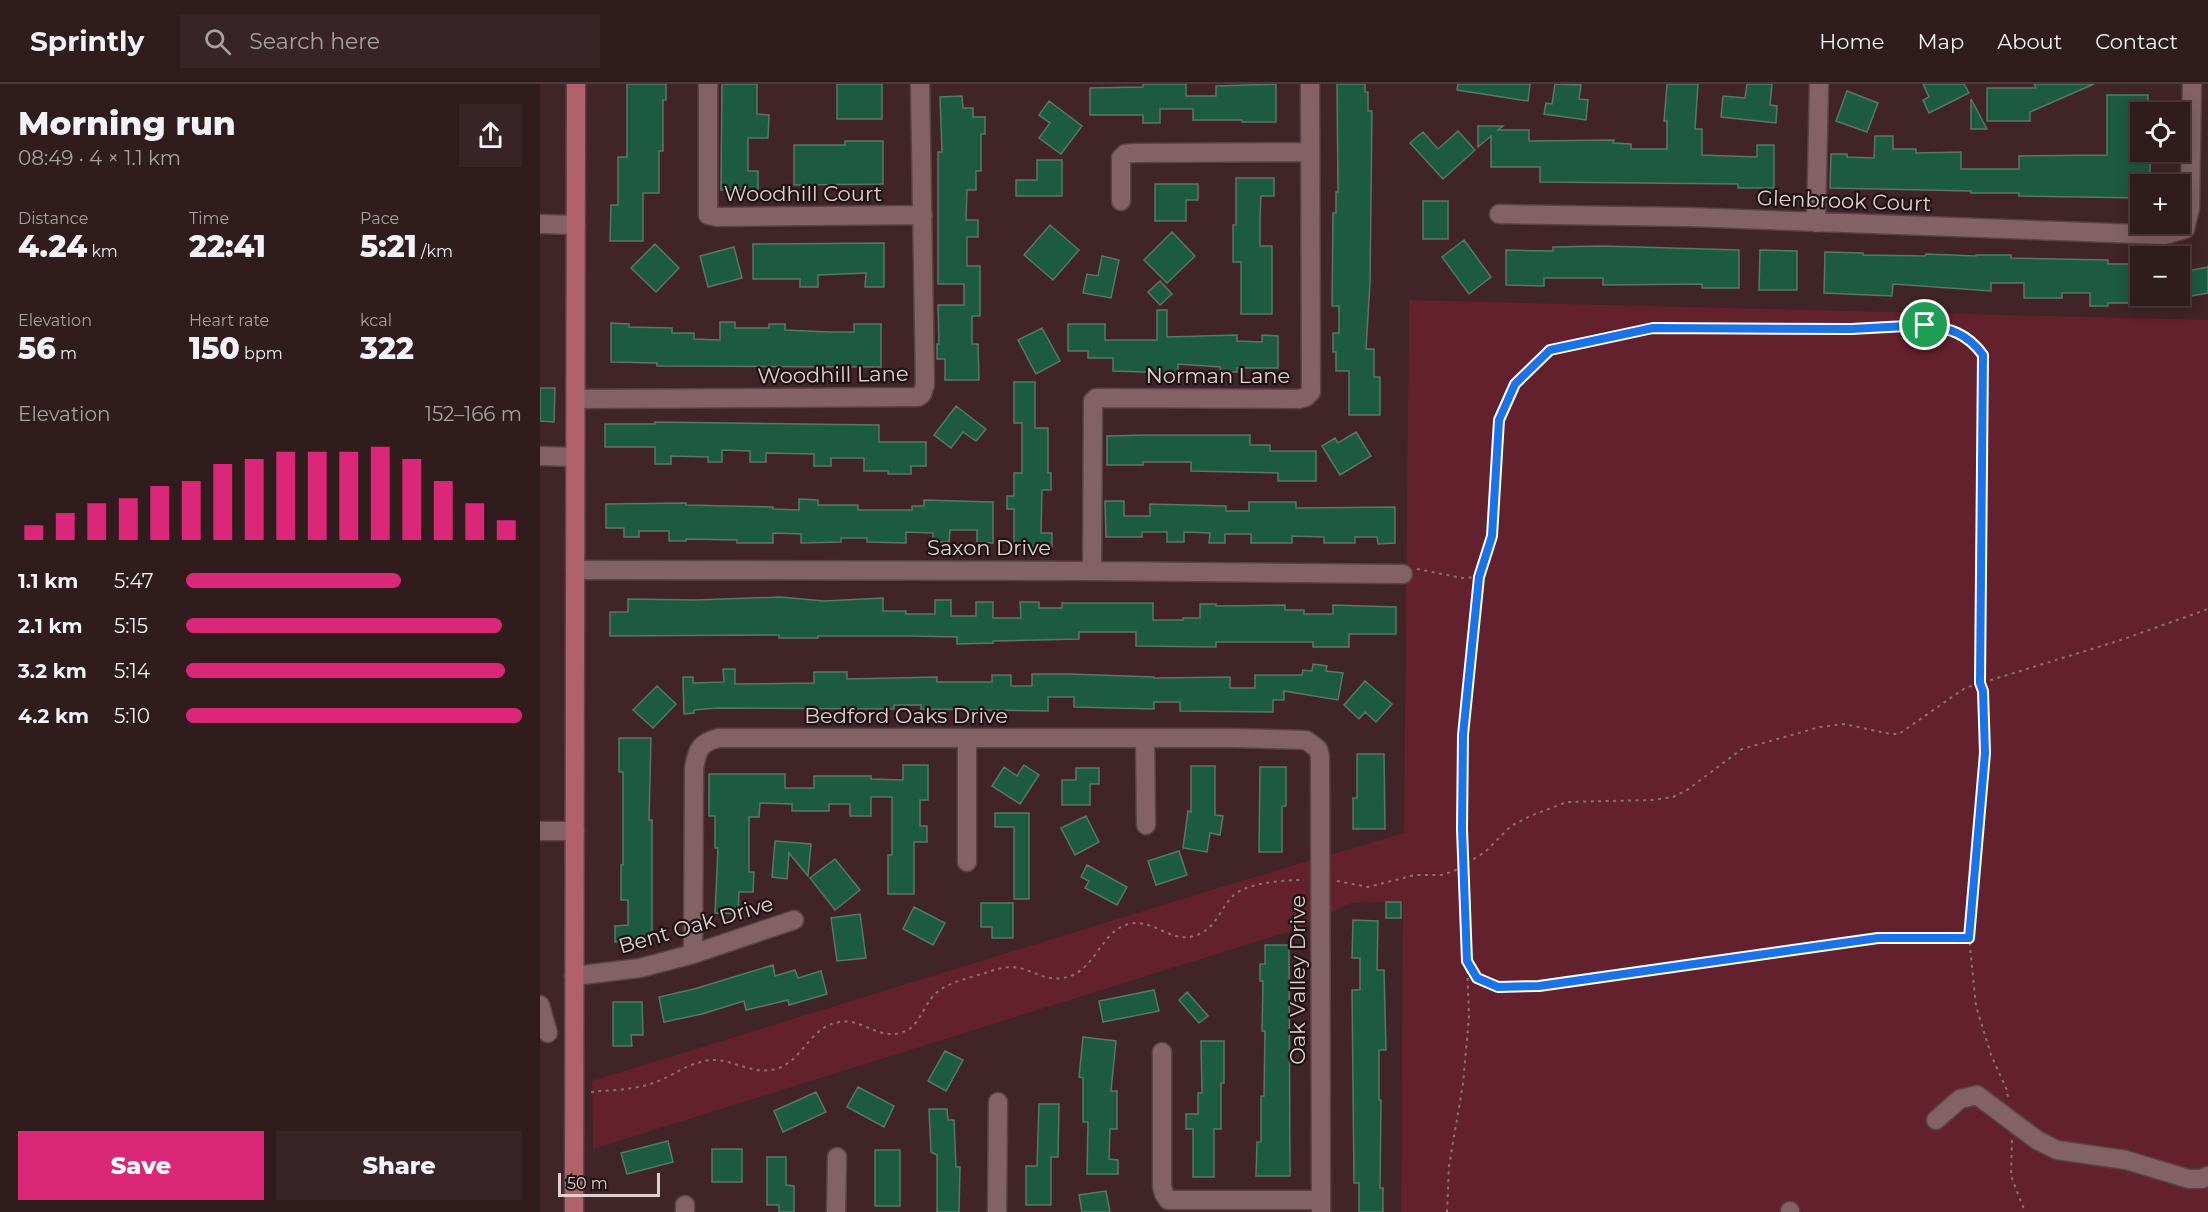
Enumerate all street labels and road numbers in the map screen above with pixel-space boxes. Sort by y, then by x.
street label: Woodhill Court [724,181,882,206]
street label: Glenbrook Court [1756,185,1932,216]
street label: Woodhill Lane [757,361,909,388]
street label: Norman Lane [1146,363,1290,388]
street label: Saxon Drive [927,535,1051,560]
street label: Bedford Oaks Drive [804,703,1008,728]
street label: Bent Oak Drive [616,890,776,959]
street label: Oak Valley Drive [1285,895,1310,1065]

